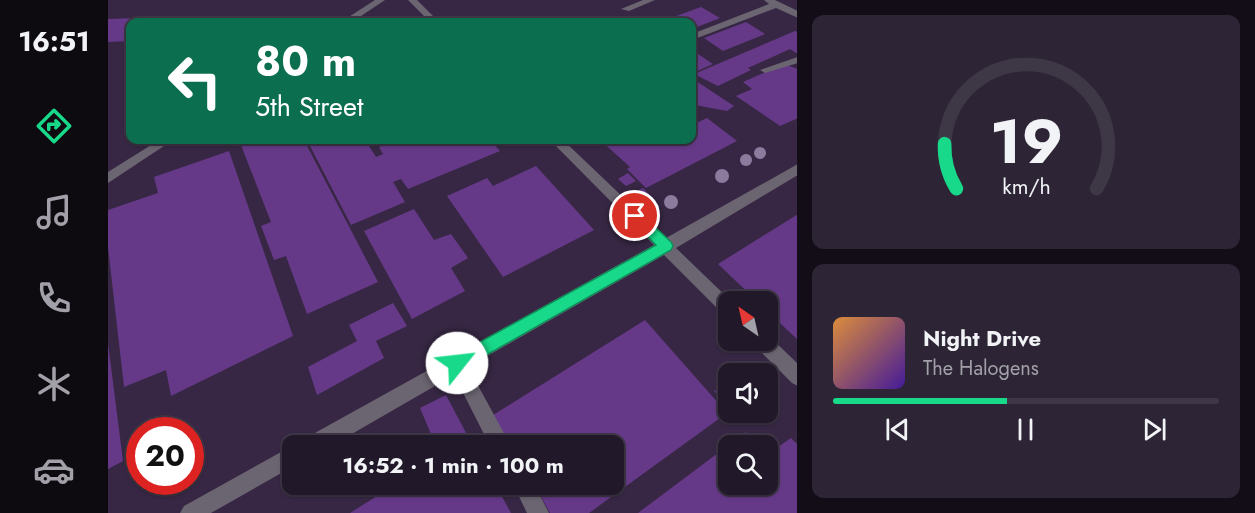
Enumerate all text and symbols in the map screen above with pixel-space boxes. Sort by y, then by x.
text: 16:51 [18,22,90,61]
text: 80 m [255,31,356,92]
icon: left [156,42,234,120]
text: 5th Street [255,87,363,126]
text: 19 [989,96,1063,186]
icon: directions [33,105,75,147]
text: km/h [1002,171,1050,202]
pin [609,190,660,241]
icon: music [33,191,75,233]
icon: arrive [618,199,651,232]
icon: phone [33,277,75,319]
north arrow [718,291,778,351]
map controls [718,291,778,495]
text: Night Drive [923,322,1041,354]
position arrow [425,331,489,395]
text: The Halogens [923,354,1039,383]
icon: climate [33,363,75,405]
button: sound [718,363,778,423]
icon: previous [881,413,914,446]
icon: pause [1009,413,1042,446]
icon: next [1138,413,1171,446]
speed limit sign: 20 [126,417,204,495]
button: search [718,435,778,495]
icon: car [33,449,75,491]
text: 16:52 · 1 min · 100 m [342,449,564,481]

